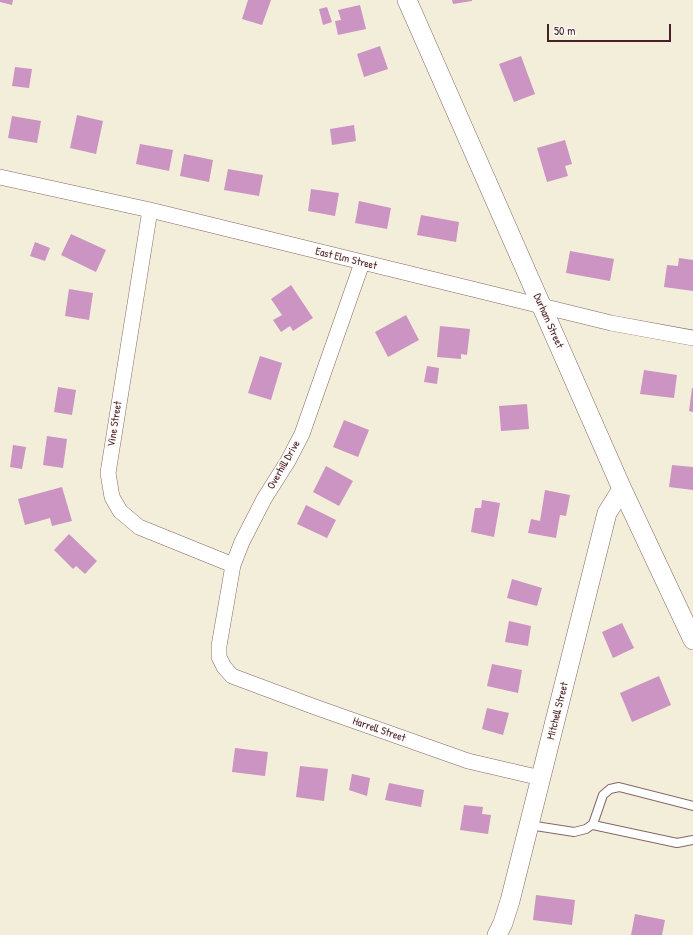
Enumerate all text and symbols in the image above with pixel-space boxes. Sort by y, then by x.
scale bar [549,16,673,42]
text: 50 m [554,22,575,39]
street label: East Elm Street [314,245,378,273]
street label: Durham Street [530,292,566,350]
street label: Vine Street [105,400,125,448]
street label: Overhill Drive [265,438,303,492]
street label: Mitchell Street [544,681,572,741]
street label: Harrell Street [351,715,407,745]

